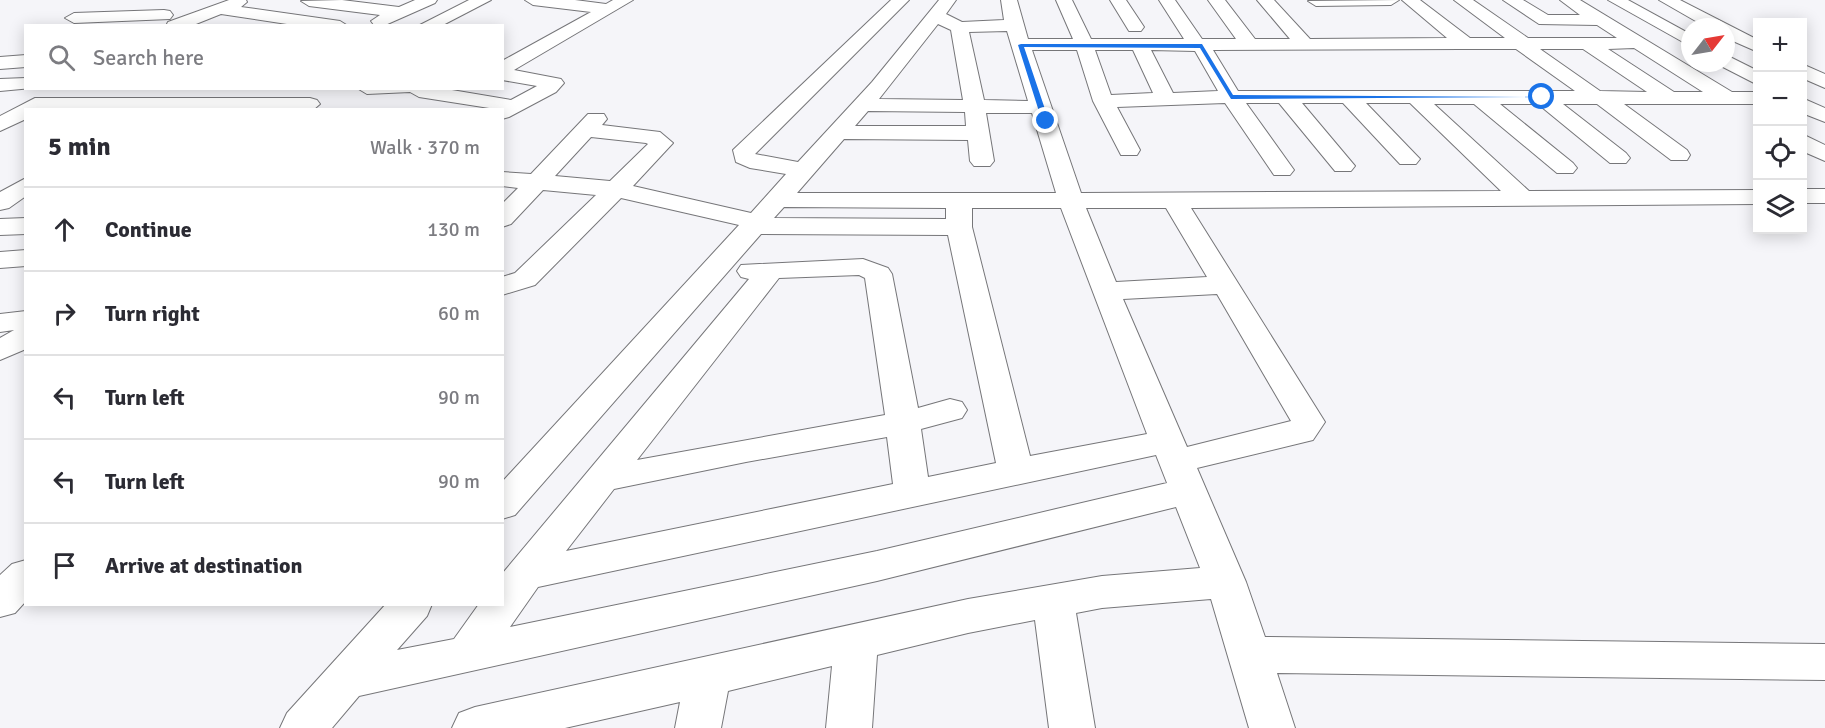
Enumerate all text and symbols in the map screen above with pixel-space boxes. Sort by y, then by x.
north arrow [1681,18,1735,72]
map controls [1753,18,1807,234]
button: + [1753,18,1807,72]
search box [24,24,504,90]
icon: search [45,41,78,74]
text: Search here [93,44,204,71]
button: − [1753,72,1807,126]
route start [1528,83,1554,109]
route end [1032,107,1058,133]
button: locate [1753,126,1807,180]
text: 5 min [48,131,111,163]
text: Walk · 370 m [370,135,480,160]
button: layers [1753,180,1807,234]
icon: ahead [48,213,81,246]
text: Continue [105,216,192,243]
text: 130 m [427,217,480,242]
icon: right [48,297,81,330]
text: Turn right [105,300,200,327]
text: 60 m [438,301,480,326]
icon: left [48,381,81,414]
text: Turn left [105,384,185,411]
text: 90 m [438,385,480,410]
icon: left [48,465,81,498]
text: Turn left [105,468,185,495]
text: 90 m [438,469,480,494]
icon: arrive [48,549,81,582]
text: Arrive at destination [105,552,302,579]

